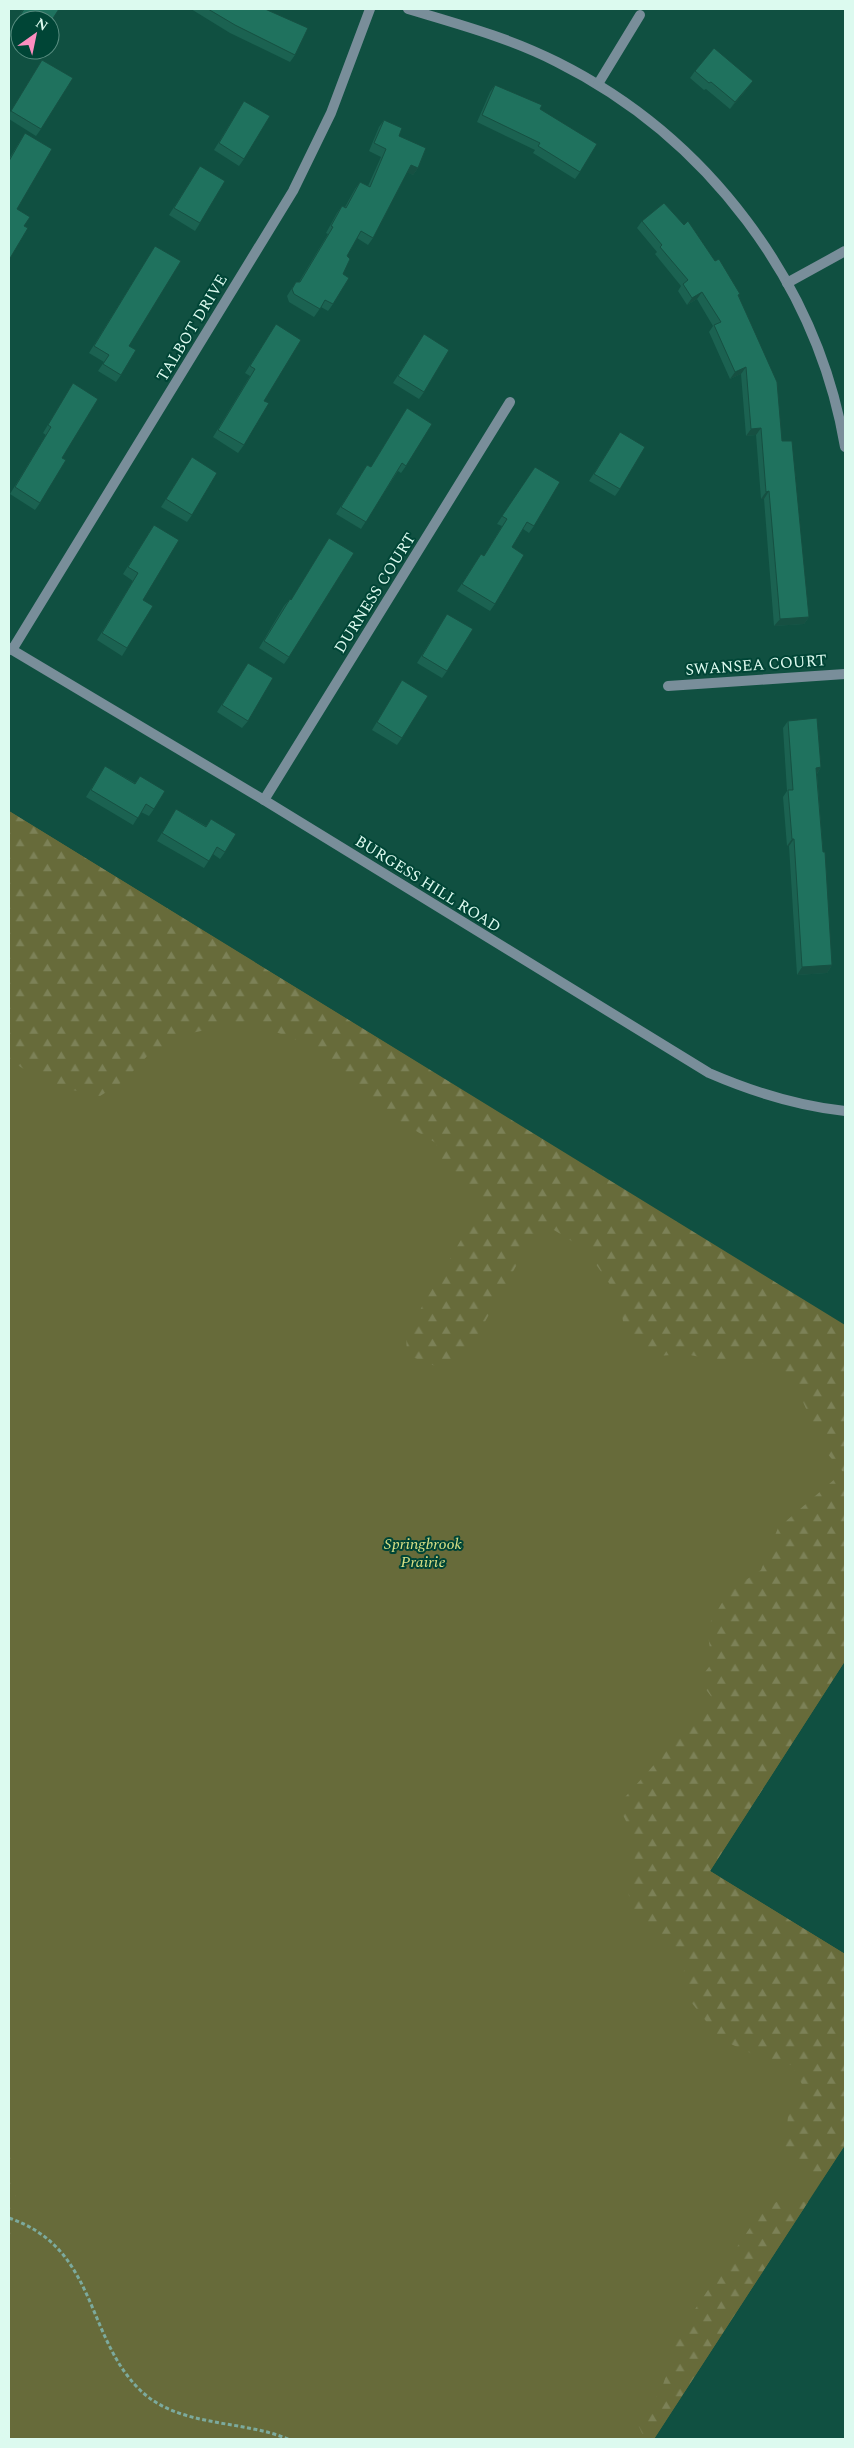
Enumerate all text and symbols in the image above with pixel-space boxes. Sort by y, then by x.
north arrow [10,10,60,60]
text: N [31,13,52,36]
street label: TALBOT DRIVE [150,270,234,386]
street label: DURNESS COURT [328,528,422,658]
street label: SWANSEA COURT [684,648,828,682]
street label: BURGESS HILL ROAD [350,829,506,939]
park label: Springbrook Prairie [384,1532,463,1574]

